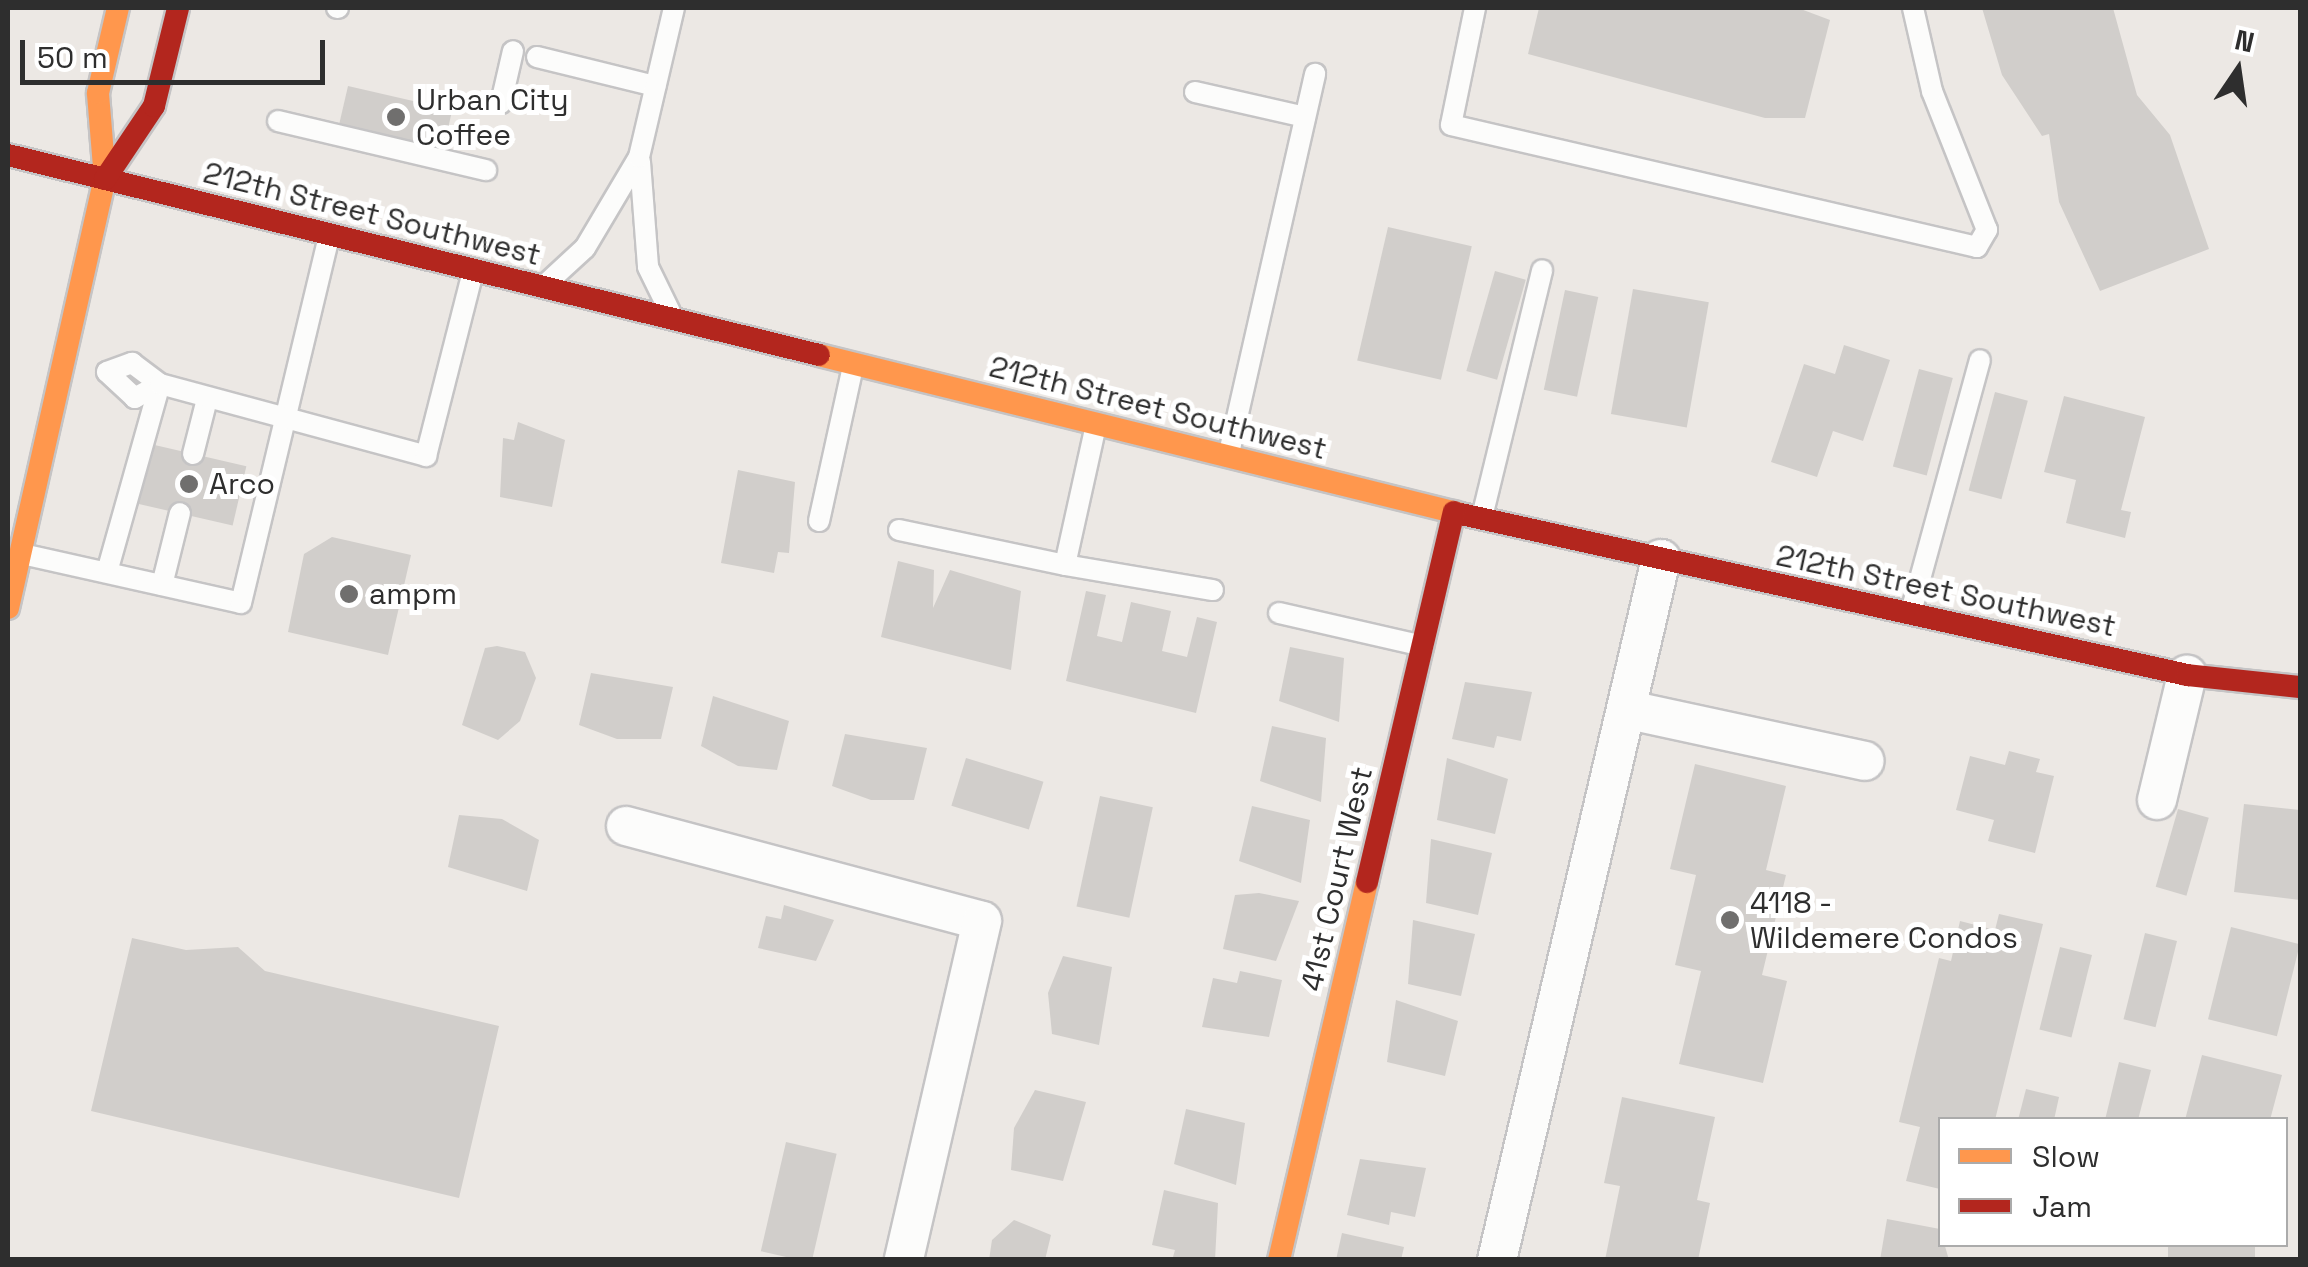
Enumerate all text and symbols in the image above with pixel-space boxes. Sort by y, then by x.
scale bar [25,20,330,82]
north arrow [2188,20,2288,120]
text: N [2232,21,2258,60]
text: 50 m [37,38,108,77]
place label: Urban City Coffee [416,82,569,152]
marker: Urban City Coffee [385,106,407,128]
street label: 212th Street Southwest [200,155,544,273]
street label: 212th Street Southwest [986,349,1330,467]
place label: Arco [209,466,275,502]
marker: Arco [178,473,200,495]
street label: 212th Street Southwest [1773,537,2119,645]
place label: ampm [369,576,457,612]
marker: ampm [338,583,360,605]
street label: 41st Court West [1294,763,1380,995]
place label: 4118 - Wildemere Condos [1750,885,2018,956]
marker: 4118 - Wildemere Condos [1719,909,1741,931]
legend [1938,1117,2288,1247]
text: Slow [2032,1137,2100,1176]
text: Jam [2032,1187,2092,1226]

